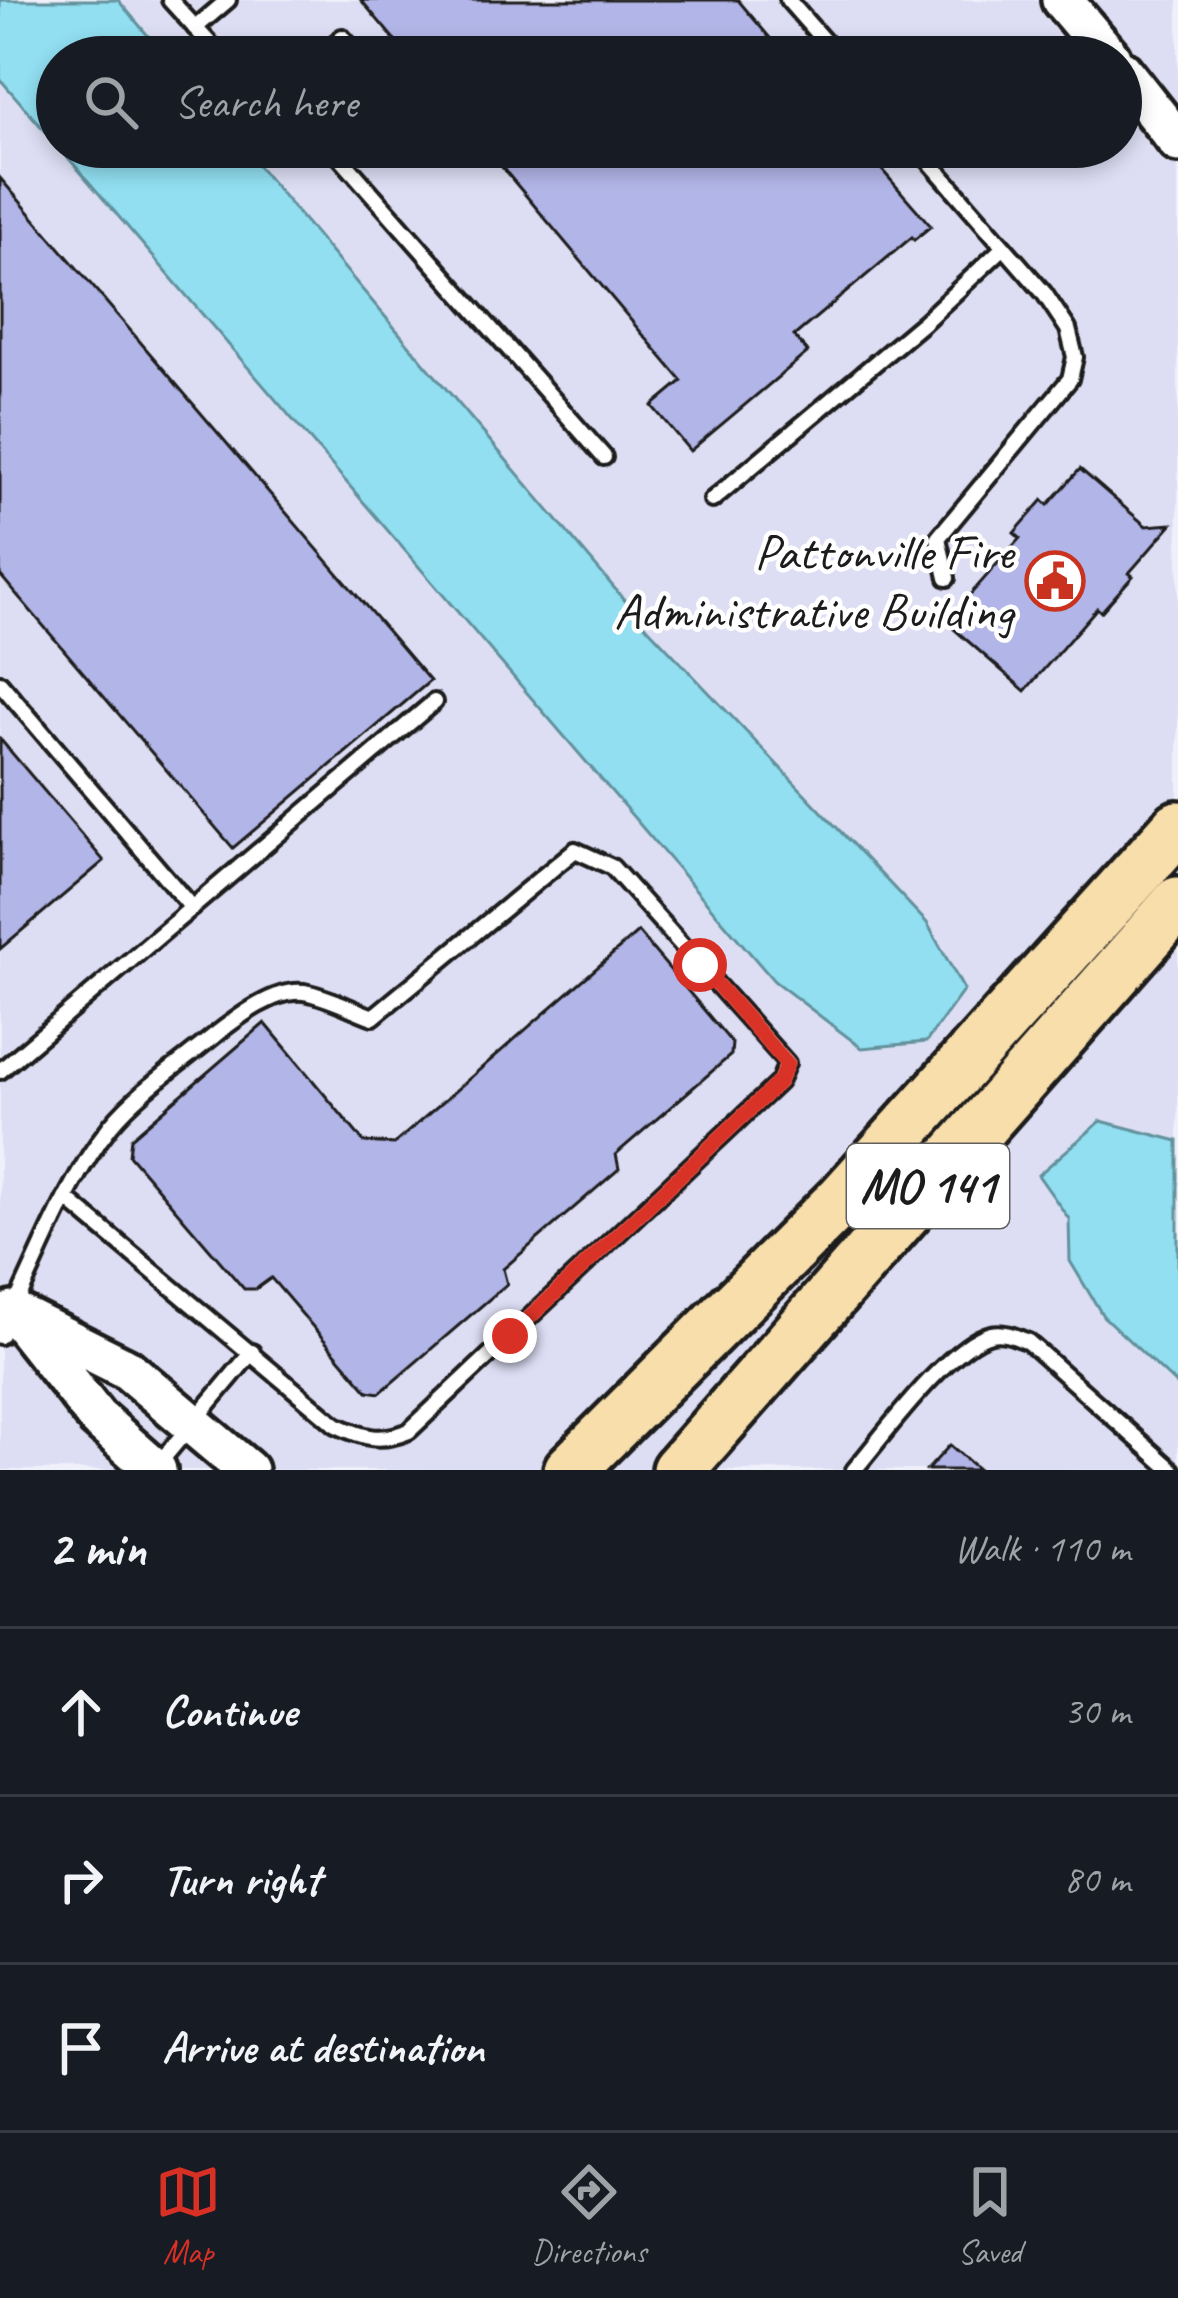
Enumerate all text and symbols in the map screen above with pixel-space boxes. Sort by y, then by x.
search box [36,36,1142,168]
icon: search [78,69,144,135]
text: Search here [174,74,357,131]
place label: Pattonville Fire Administrative Building [614,520,1016,643]
public building icon: Pattonville Fire Administrative Building [1024,550,1086,612]
route start [673,938,727,992]
road number: MO 141 [847,1144,1009,1228]
route end [483,1309,537,1363]
text: 2 min [48,1516,146,1580]
text: Walk · 110 m [954,1524,1130,1573]
icon: ahead [48,1679,114,1745]
text: Continue [162,1683,296,1740]
text: 30 m [1064,1687,1130,1736]
icon: right [48,1847,114,1913]
text: Turn right [162,1851,320,1908]
text: 80 m [1064,1855,1130,1904]
icon: arrive [48,2015,114,2081]
text: Arrive at destination [162,2019,484,2076]
tab: Map [155,2159,221,2273]
tab: Directions [532,2159,646,2273]
tab: Saved [957,2159,1023,2273]

